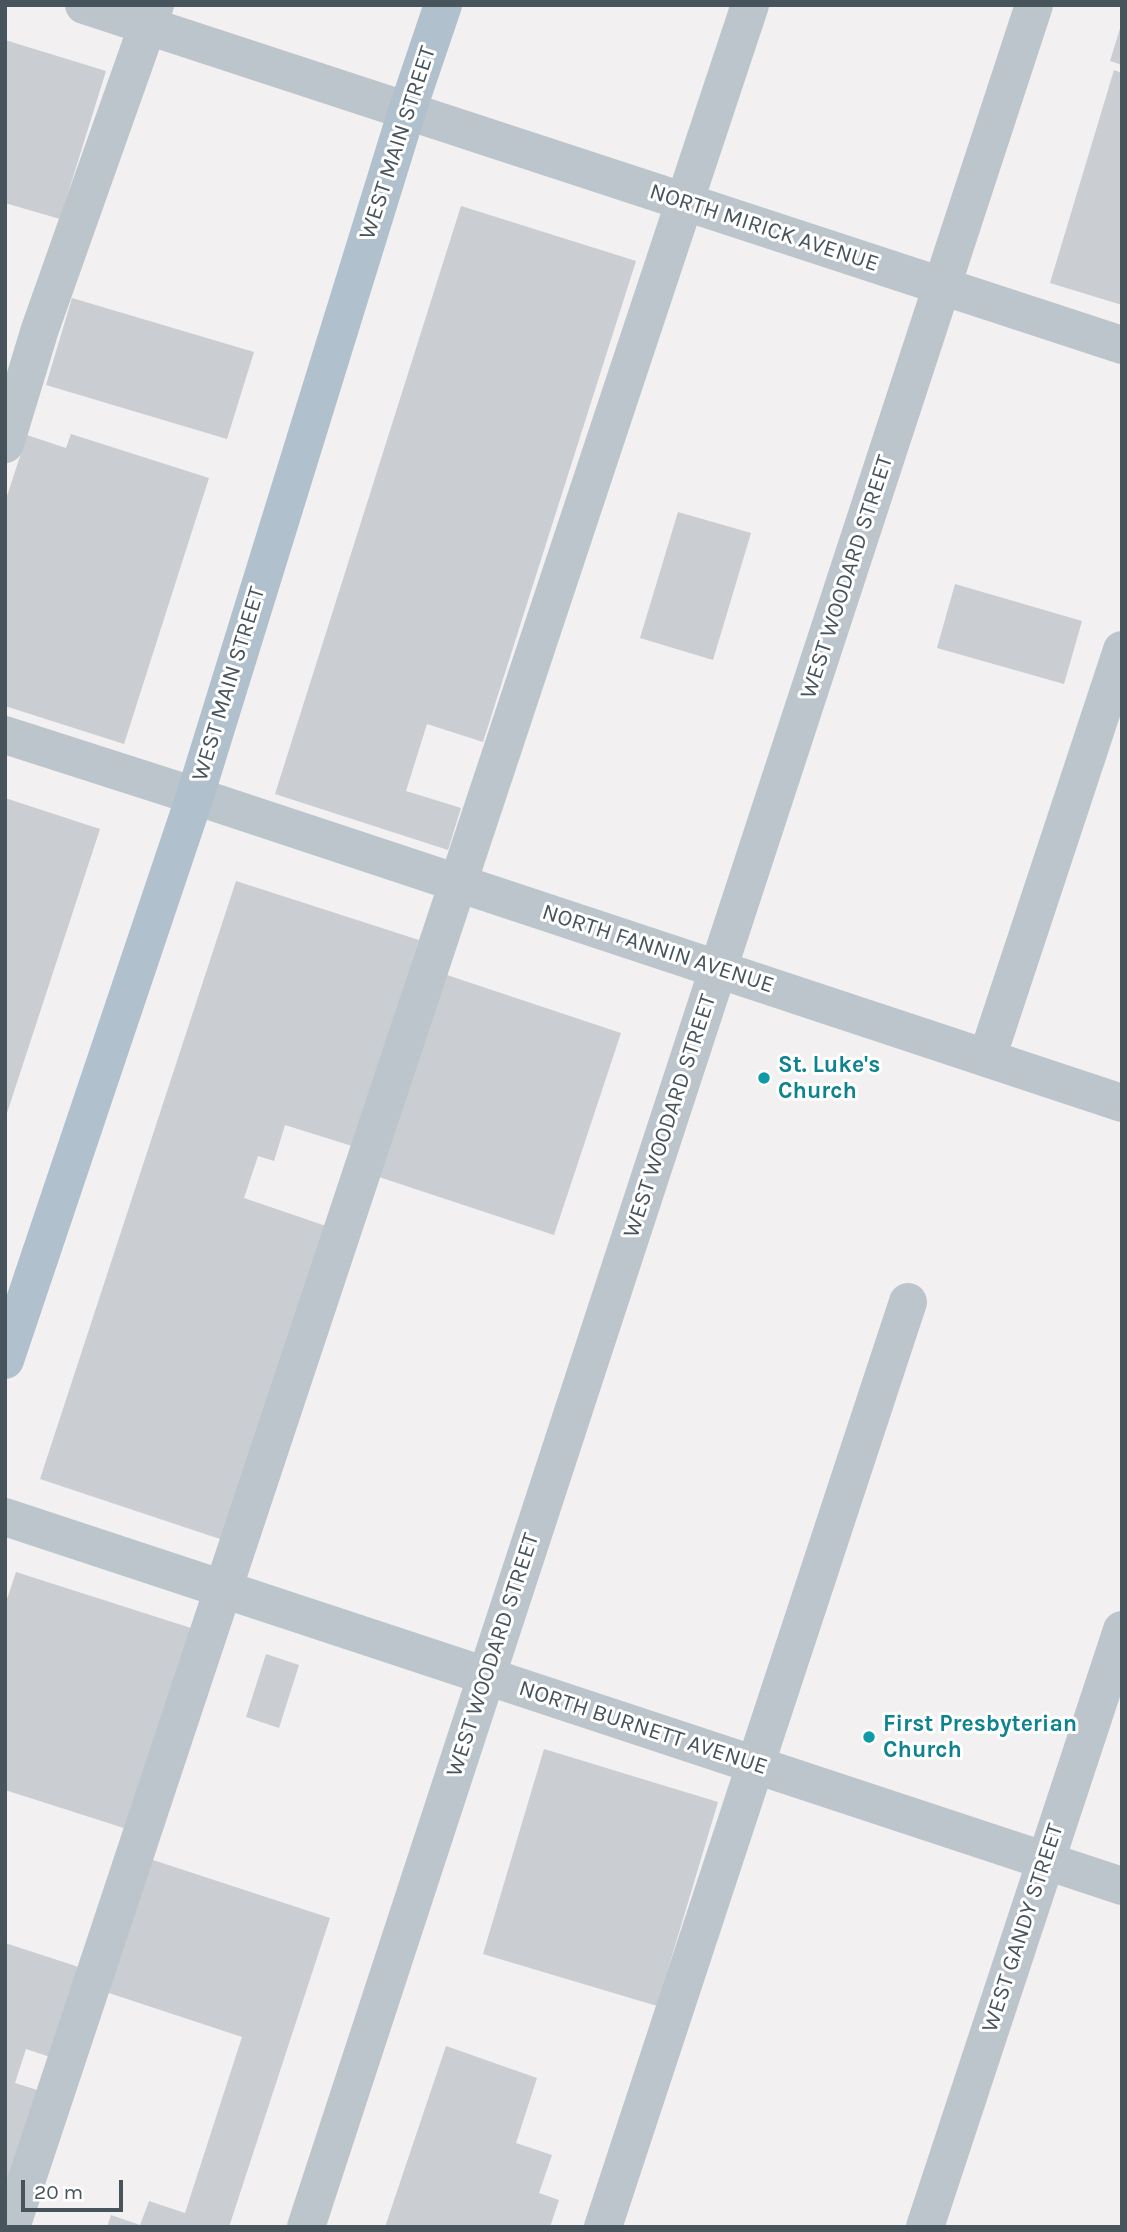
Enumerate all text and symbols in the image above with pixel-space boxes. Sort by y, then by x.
street label: WEST MAIN STREET [354,43,442,243]
street label: NORTH MIRICK AVENUE [646,178,882,278]
street label: WEST WOODARD STREET [795,452,899,702]
street label: WEST MAIN STREET [186,584,272,784]
street label: NORTH FANNIN AVENUE [539,898,777,1000]
street label: WEST WOODARD STREET [618,991,722,1241]
place label: St. Luke's Church [778,1051,880,1105]
marker: St. Luke's Church [756,1070,772,1086]
street label: WEST WOODARD STREET [441,1530,545,1780]
street label: NORTH BURNETT AVENUE [515,1675,771,1781]
place label: First Presbyterian Church [883,1710,1077,1764]
marker: First Presbyterian Church [861,1729,877,1745]
street label: WEST GANDY STREET [976,1820,1070,2036]
scale bar [24,2166,126,2210]
text: 20 m [34,2180,83,2204]

